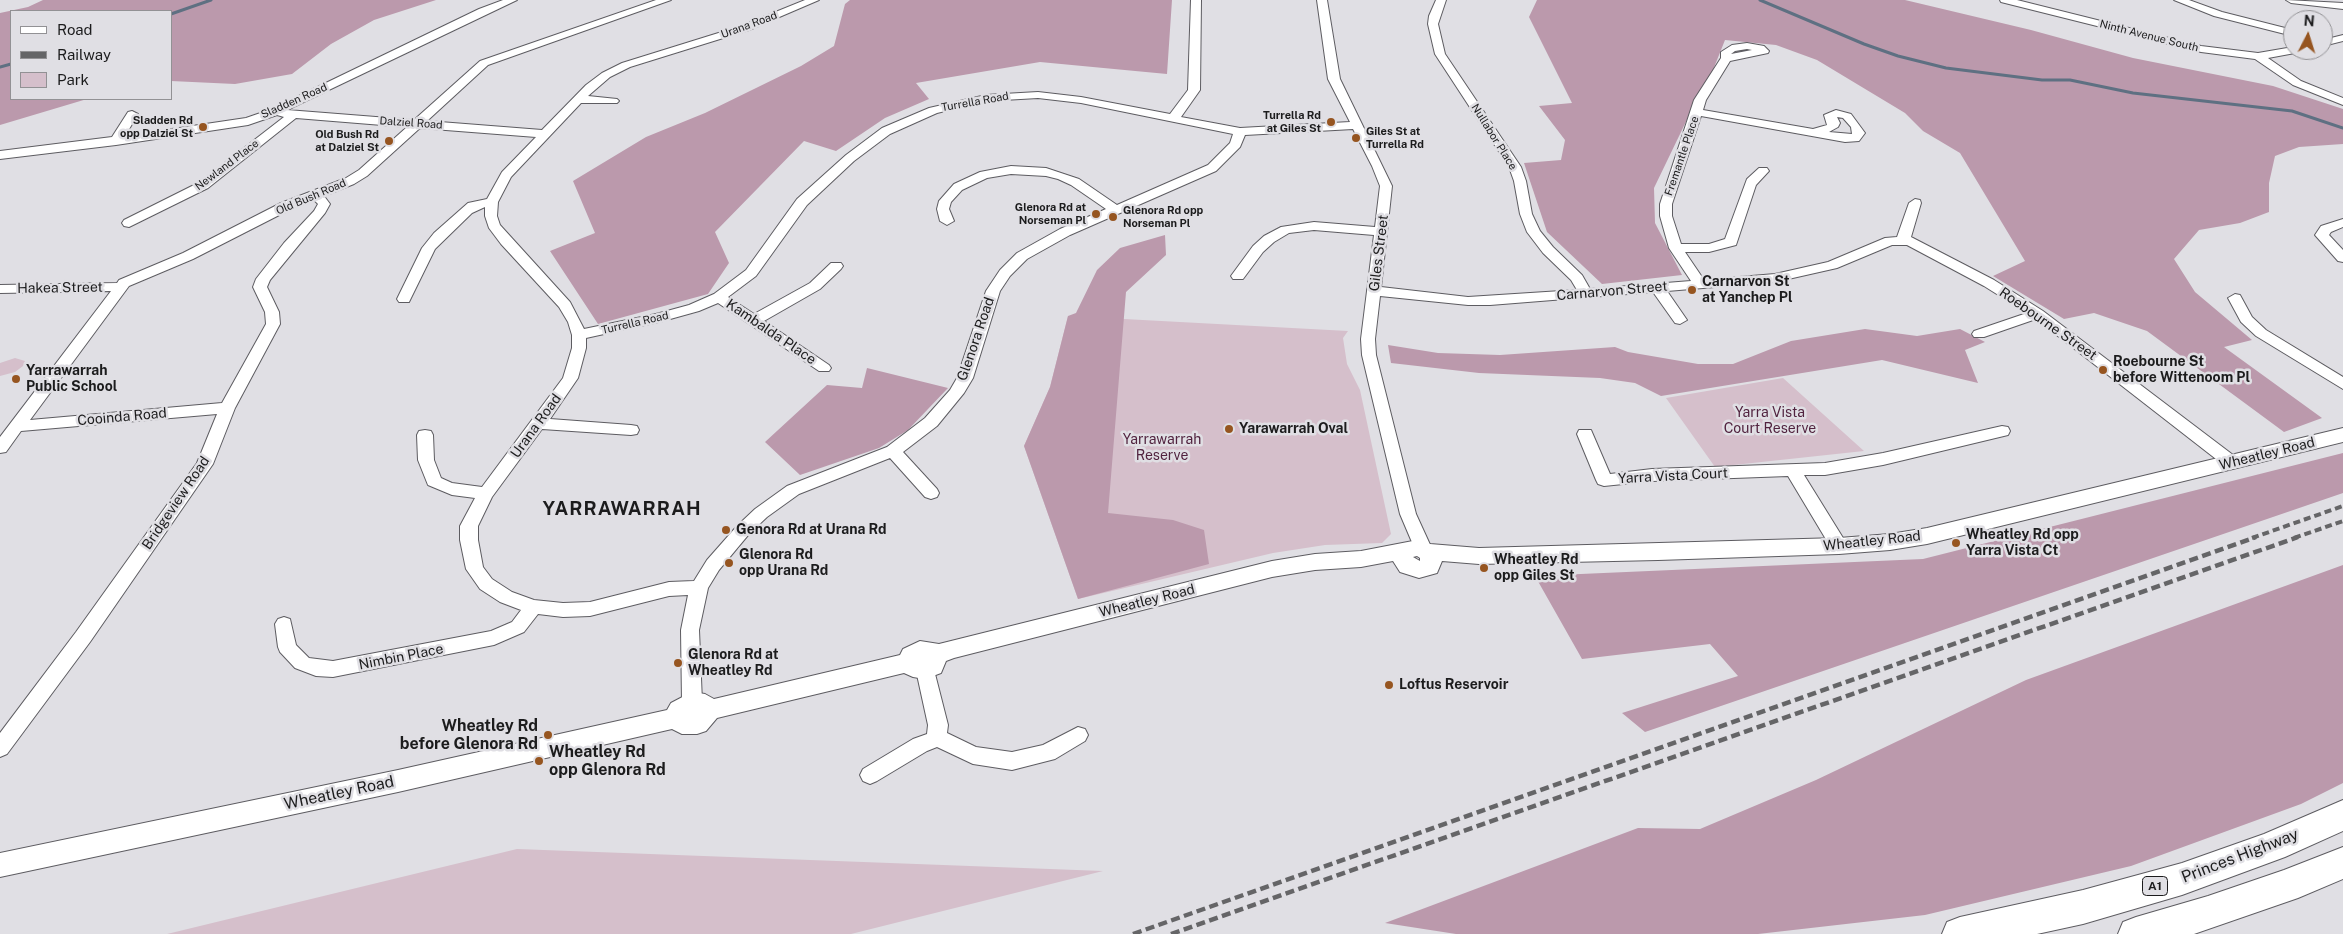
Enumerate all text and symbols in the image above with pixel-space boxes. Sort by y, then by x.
street label: Urana Road [719,9,779,41]
legend [10,10,172,100]
north arrow [2283,10,2333,60]
text: N [2303,13,2315,29]
street label: Ninth Avenue South [2098,17,2200,55]
text: Road [57,21,93,38]
text: Railway [57,46,111,63]
text: Park [57,71,89,88]
street label: Sladden Road [259,80,329,122]
street label: Turrella Road [940,90,1010,114]
street label: Nullabor Place [1468,101,1520,173]
place label: Turrella Rd at Giles St [1263,109,1321,135]
place label: Sladden Rd opp Dalziel St [120,114,193,140]
street label: Dalziel Road [379,114,443,132]
street label: Fremantle Place [1662,114,1702,198]
marker: Turrella Rd at Giles St [1325,116,1337,128]
marker: Sladden Rd opp Dalziel St [197,121,209,133]
place label: Giles St at Turrella Rd [1366,125,1424,151]
place label: Old Bush Rd at Dalziel St [315,128,379,154]
marker: Giles St at Turrella Rd [1350,132,1362,144]
marker: Old Bush Rd at Dalziel St [383,135,395,147]
street label: Newland Place [193,137,261,193]
street label: Old Bush Road [274,176,348,218]
place label: Glenora Rd at Norseman Pl [1015,201,1086,227]
place label: Glenora Rd opp Norseman Pl [1123,204,1203,230]
marker: Glenora Rd at Norseman Pl [1090,208,1102,220]
marker: Glenora Rd opp Norseman Pl [1107,211,1119,223]
street label: Giles Street [1366,214,1392,292]
place label: Carnarvon St at Yanchep Pl [1702,274,1793,306]
street label: Carnarvon Street [1556,278,1668,304]
street label: Hakea Street [17,279,103,297]
marker: Carnarvon St at Yanchep Pl [1686,284,1698,296]
street label: Roebourne Street [1996,284,2100,364]
street label: Glenora Road [954,295,998,383]
street label: Kambalda Place [723,296,819,368]
street label: Turrella Road [600,309,670,337]
place label: Roebourne St before Wittenoom Pl [2113,354,2250,387]
place label: Yarrawarrah Public School [26,363,117,396]
marker: Roebourne St before Wittenoom Pl [2097,364,2109,376]
marker: Yarrawarrah Public School [10,373,22,385]
street label: Urana Road [507,391,565,461]
street label: Cooinda Road [77,405,167,429]
park label: Yarra Vista Court Reserve [1724,405,1816,438]
place label: Yarawarrah Oval [1239,421,1348,437]
marker: Yarawarrah Oval [1223,423,1235,435]
park label: Yarrawarrah Reserve [1123,432,1201,464]
street label: Wheatley Road [2217,434,2317,474]
street label: Bridgeview Road [139,453,213,553]
street label: Yarra Vista Court [1618,465,1728,487]
district label: YARRAWARRAH [541,498,703,520]
place label: Genora Rd at Urana Rd [736,522,887,538]
marker: Genora Rd at Urana Rd [720,524,732,536]
place label: Wheatley Rd opp Yarra Vista Ct [1966,527,2079,560]
street label: Wheatley Road [1822,528,1922,554]
marker: Wheatley Rd opp Yarra Vista Ct [1950,537,1962,549]
place label: Glenora Rd opp Urana Rd [739,547,828,580]
place label: Wheatley Rd opp Giles St [1494,552,1578,584]
marker: Glenora Rd opp Urana Rd [723,557,735,569]
marker: Wheatley Rd opp Giles St [1478,562,1490,574]
street label: Wheatley Road [1097,581,1197,621]
street label: Nimbin Place [357,641,445,673]
place label: Glenora Rd at Wheatley Rd [688,647,779,680]
marker: Glenora Rd at Wheatley Rd [672,657,684,669]
place label: Loftus Reservoir [1399,677,1508,693]
marker: Loftus Reservoir [1383,679,1395,691]
place label: Wheatley Rd before Glenora Rd [400,716,538,754]
marker: Wheatley Rd before Glenora Rd [542,729,554,741]
place label: Wheatley Rd opp Glenora Rd [549,742,666,780]
marker: Wheatley Rd opp Glenora Rd [533,755,545,767]
street label: Wheatley Road [282,772,396,814]
street label: Princes Highway [2179,825,2301,887]
road number: A1 [2142,876,2168,896]

